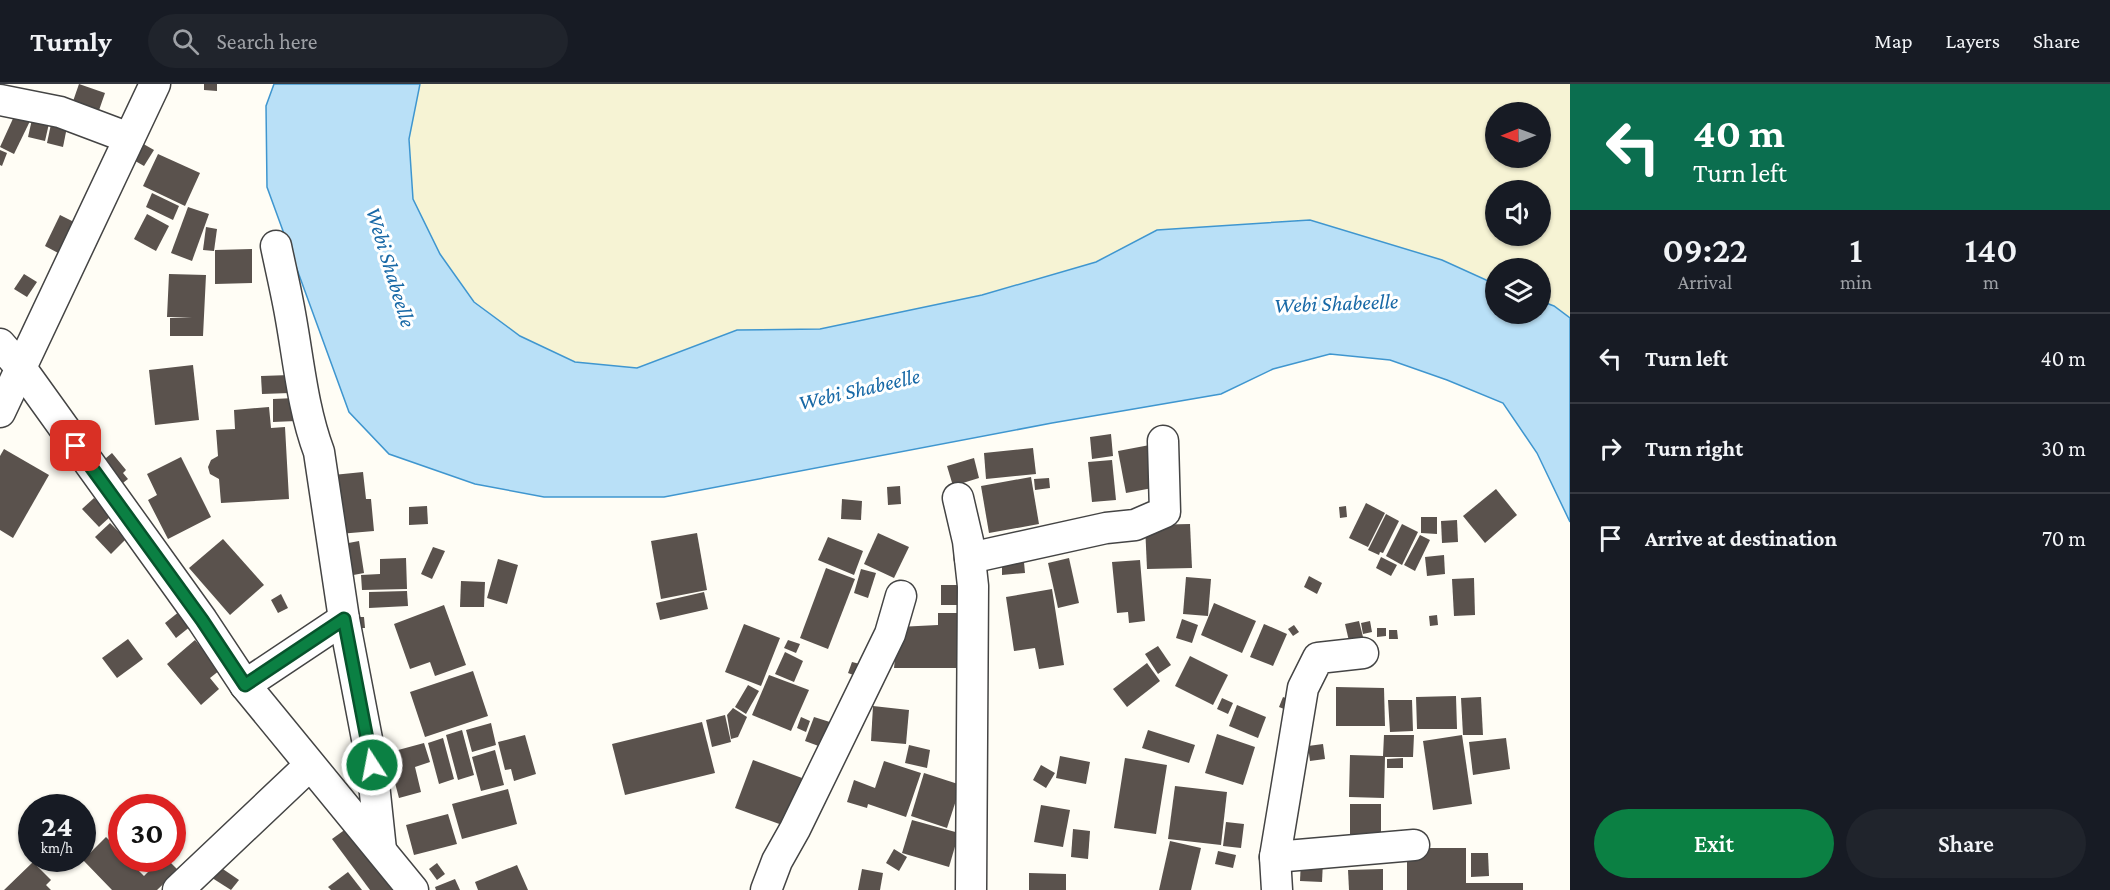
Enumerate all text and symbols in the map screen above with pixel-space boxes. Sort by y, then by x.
search box [148,14,568,68]
icon: search [169,25,202,58]
text: Turnly [30,26,112,57]
text: Search here [217,29,318,54]
text: Map [1874,29,1913,53]
text: Layers [1946,29,2000,53]
text: Share [2033,29,2080,53]
north arrow [1485,102,1551,168]
map controls [1485,102,1551,324]
icon: left [1594,108,1672,186]
text: 40 m [1693,109,1785,156]
text: Turn left [1693,158,1787,188]
button: sound [1485,180,1551,246]
water label: Webi Shabeelle [361,204,421,331]
text: 09:22 [1662,230,1748,270]
text: 1 [1850,230,1862,270]
text: 140 [1964,230,2018,270]
button: layers [1485,258,1551,324]
text: Arrival [1678,271,1732,293]
text: min [1840,271,1872,293]
text: m [1983,271,1999,293]
water label: Webi Shabeelle [1273,288,1399,318]
icon: left [1594,342,1627,375]
text: Turn left [1645,346,1728,371]
text: 40 m [2041,346,2086,371]
water label: Webi Shabeelle [796,363,923,415]
pin [50,420,101,471]
icon: arrive [59,429,92,462]
icon: right [1594,432,1627,465]
text: Turn right [1645,436,1743,461]
text: 30 m [2041,436,2086,461]
icon: arrive [1594,522,1627,555]
text: Arrive at destination [1645,526,1837,551]
text: 70 m [2042,526,2086,551]
position arrow [340,733,404,797]
speed limit sign: 30 [108,794,186,872]
text: 24 [41,809,73,842]
button: Exit [1594,809,1834,878]
button: Share [1846,809,2086,878]
text: km/h [41,840,73,856]

